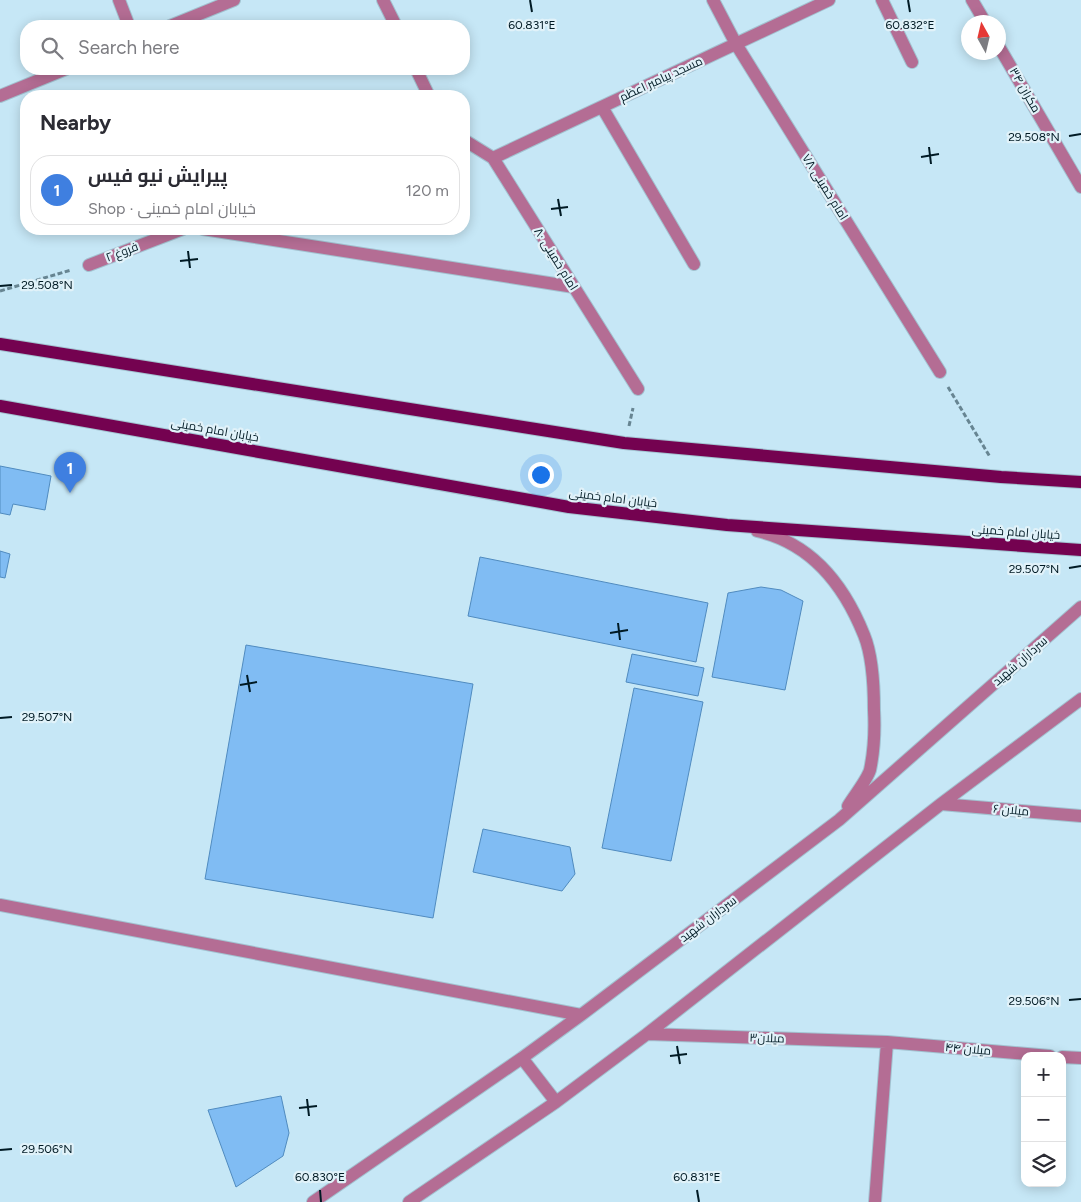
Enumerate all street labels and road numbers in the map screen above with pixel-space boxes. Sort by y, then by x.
street label: مسجد پیامبر اعظم [617,54,706,106]
street label: مکران ۳۴ [1007,65,1043,115]
street label: امام خمینی ۷۸ [798,151,851,223]
street label: امام خمینی ۸۰ [530,225,581,293]
street label: فروغ ۲ [104,239,140,265]
street label: خیابان امام خمینی [170,415,260,446]
street label: خیابان امام خمینی [568,486,658,511]
street label: خیابان امام خمینی [971,522,1061,543]
street label: سرداران شهید [990,634,1050,688]
street label: میلان ۶ [992,801,1030,819]
street label: سرداران شهید [677,893,739,945]
street label: میلان۳ [749,1030,785,1046]
street label: میلان ۴۴ [944,1040,992,1058]

